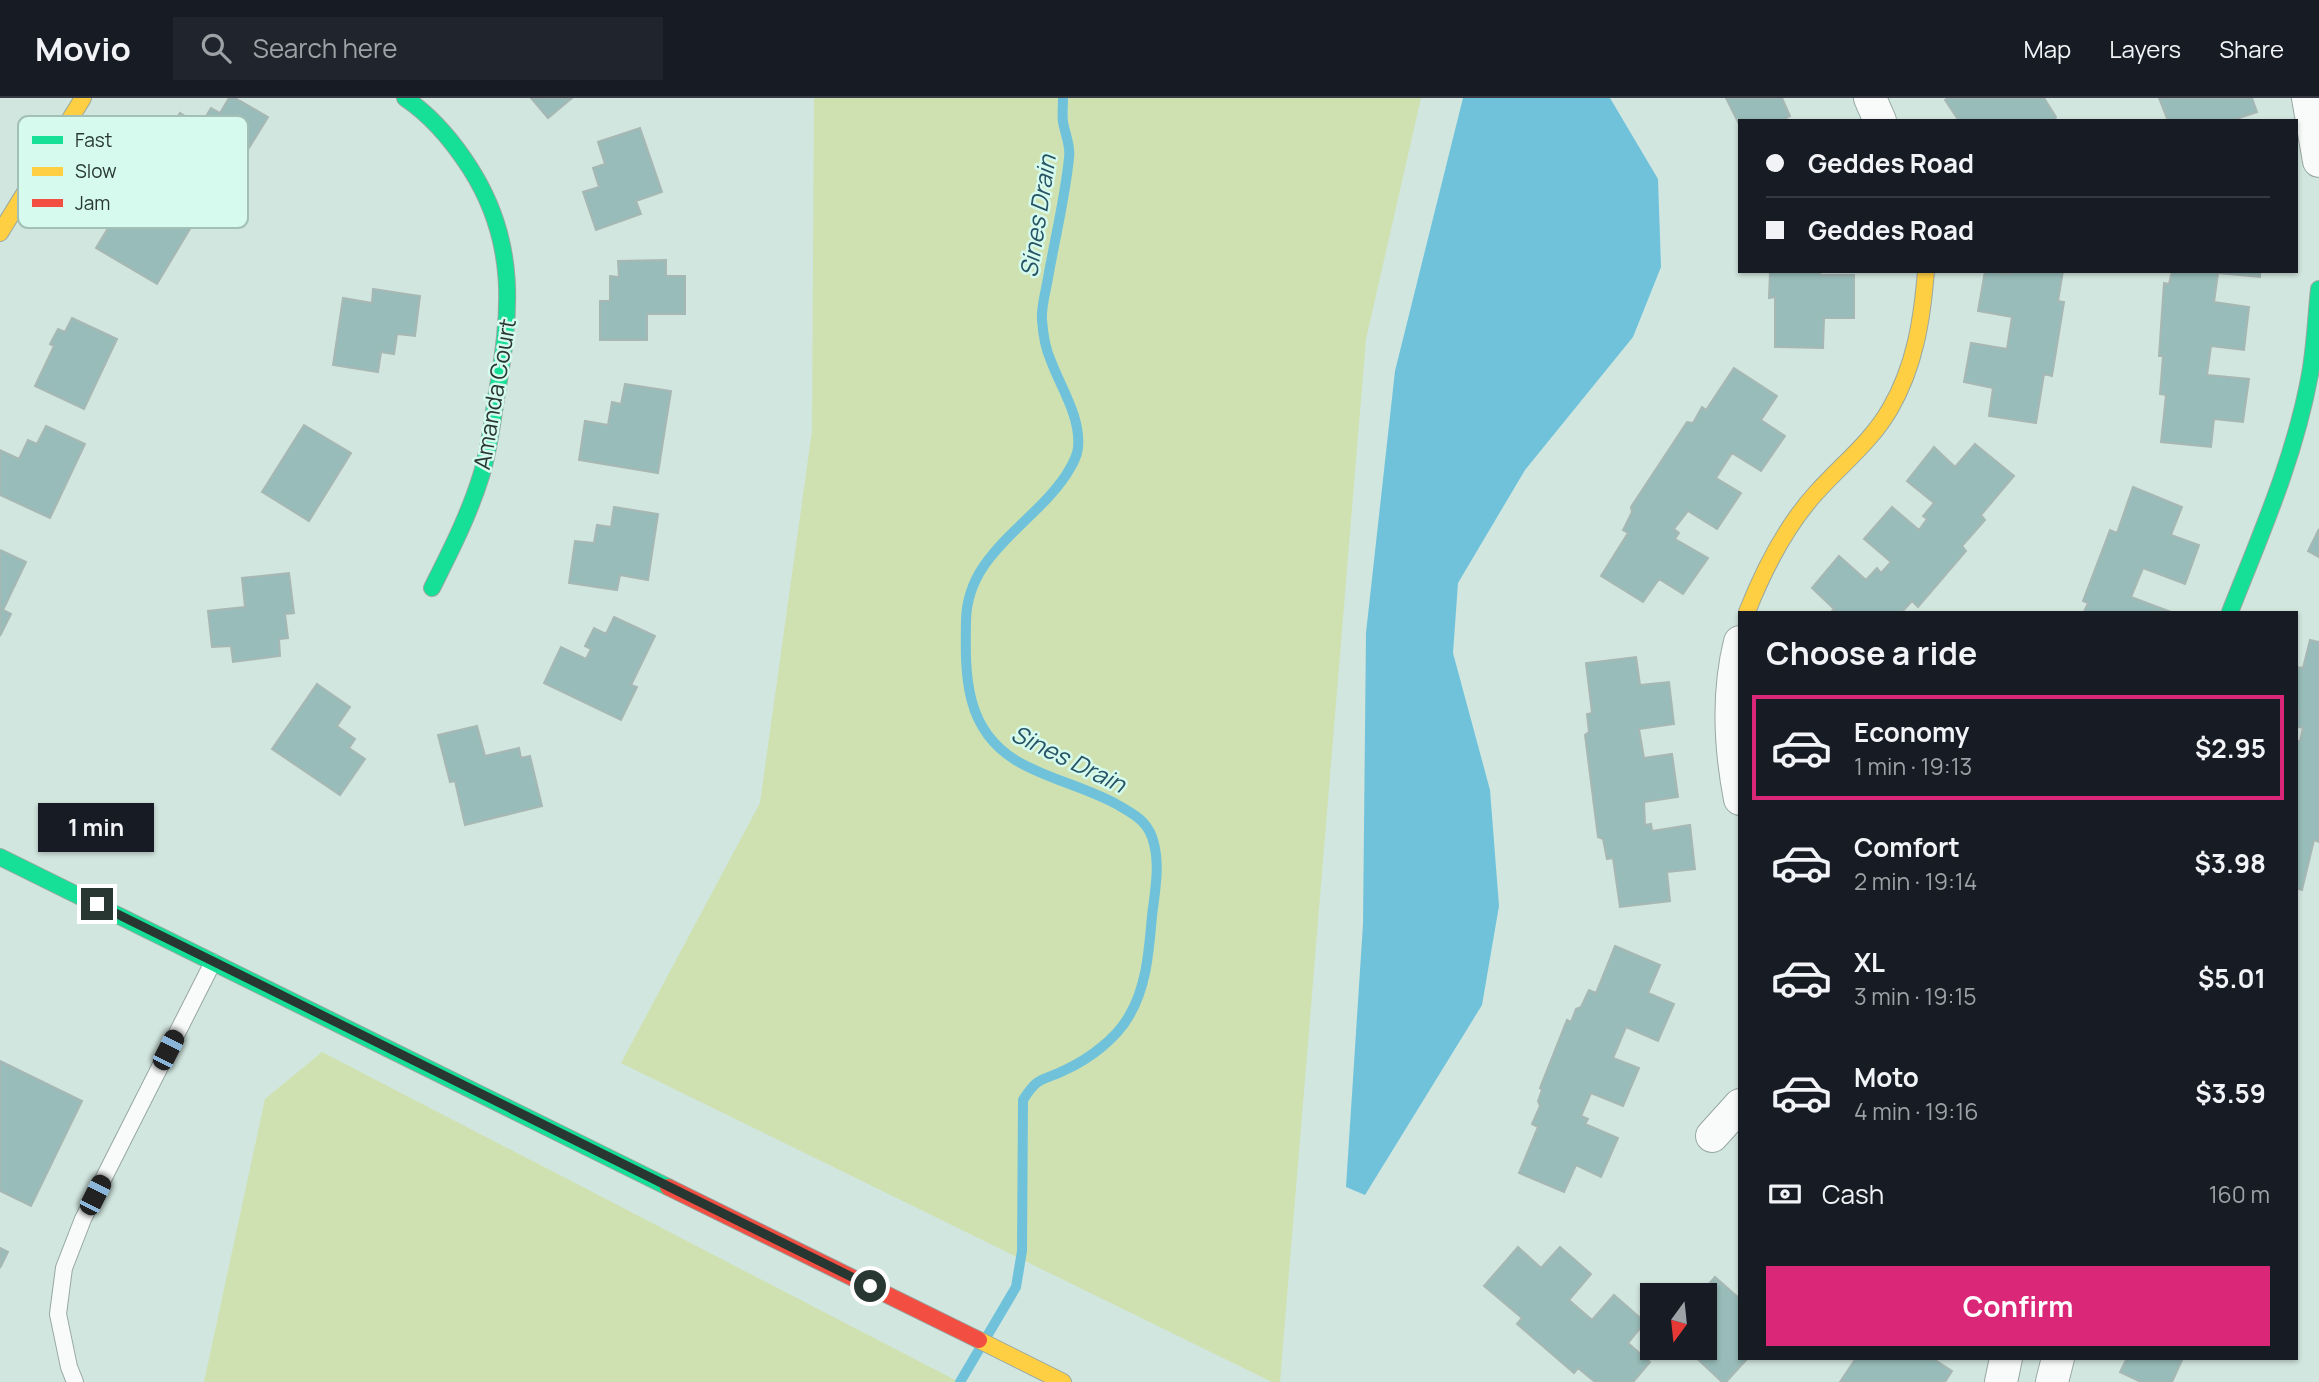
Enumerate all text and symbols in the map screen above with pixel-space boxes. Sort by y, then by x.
search box [173,17,663,80]
text: Movio [35,26,131,71]
icon: search [197,29,235,67]
text: Search here [253,30,397,66]
text: Map [2024,32,2071,65]
text: Layers [2109,32,2181,65]
text: Share [2219,32,2284,65]
legend [18,116,248,228]
text: Fast [75,127,112,153]
text: Geddes Road [1808,145,1974,181]
water label: Sines Drain [1011,152,1063,280]
text: Slow [75,158,117,184]
text: Jam [75,190,110,216]
text: Geddes Road [1808,212,1974,248]
street label: Amanda Court [465,316,523,472]
text: Choose a ride [1766,631,1977,675]
text: Economy [1854,714,1969,750]
water label: Sines Drain [1006,716,1132,800]
icon: car [1770,716,1833,779]
text: $2.95 [2195,730,2266,766]
text: 1 min · 19:13 [1854,750,1972,782]
callout: 1 min [39,802,155,852]
text: 1 min [68,811,124,843]
text: Comfort [1854,829,1960,865]
icon: car [1770,831,1833,894]
text: $3.98 [2195,845,2266,881]
text: 2 min · 19:14 [1854,865,1977,897]
route end [81,888,113,920]
text: XL [1854,944,1885,980]
icon: car [1770,946,1833,1009]
text: $5.01 [2198,960,2266,996]
text: 3 min · 19:15 [1854,980,1977,1012]
car [150,1027,187,1073]
text: Moto [1854,1059,1919,1095]
icon: car [1770,1061,1833,1124]
text: $3.59 [2195,1075,2266,1111]
text: 4 min · 19:16 [1854,1095,1978,1127]
car [77,1172,114,1218]
icon: cash [1766,1175,1804,1213]
text: Cash [1822,1176,1884,1212]
text: 160 m [2209,1178,2270,1210]
button: Confirm [1766,1266,2270,1346]
route start [854,1270,886,1302]
north arrow [1640,1283,1717,1360]
map controls [1640,1283,1717,1360]

